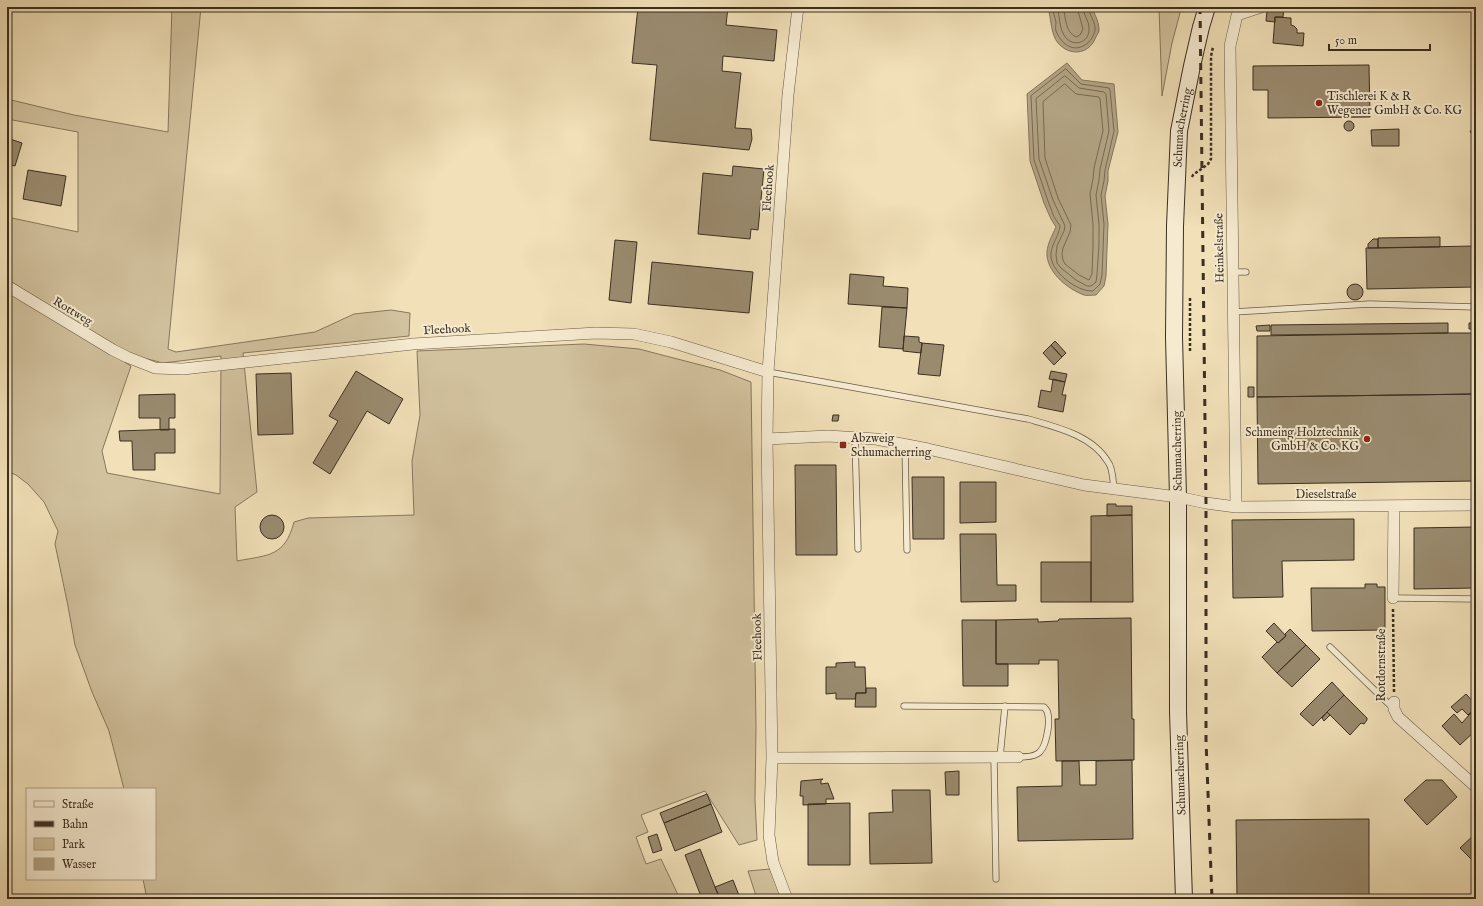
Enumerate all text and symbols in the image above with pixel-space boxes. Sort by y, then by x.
scale bar [1329,26,1430,52]
text: 50 m [1335,33,1357,48]
street label: Schumacherring [1170,86,1196,168]
place label: Tischlerei K & R Wegener GmbH & Co. KG [1327,89,1463,118]
marker: Tischlerei K & R Wegener GmbH & Co. KG [1314,98,1324,108]
street label: Fleehook [759,163,778,212]
street label: Heinkelstraße [1211,212,1228,283]
street label: Rottweg [50,294,96,329]
street label: Fleehook [423,321,472,338]
street label: Schumacherring [1169,410,1186,491]
place label: Schmeing Holztechnik GmbH & Co. KG [1245,425,1360,454]
place label: Abzweig Schumacherring [850,431,932,460]
marker: Schmeing Holztechnik GmbH & Co. KG [1362,434,1372,444]
marker: Abzweig Schumacherring [838,440,848,450]
street label: Dieselstraße [1296,487,1357,502]
street label: Fleehook [750,613,765,661]
street label: Rotdornstraße [1374,628,1389,701]
street label: Schumacherring [1172,734,1189,815]
legend [26,788,156,880]
text: Straße [62,797,94,812]
text: Bahn [62,817,89,832]
text: Park [62,837,85,852]
text: Wasser [62,857,97,872]

